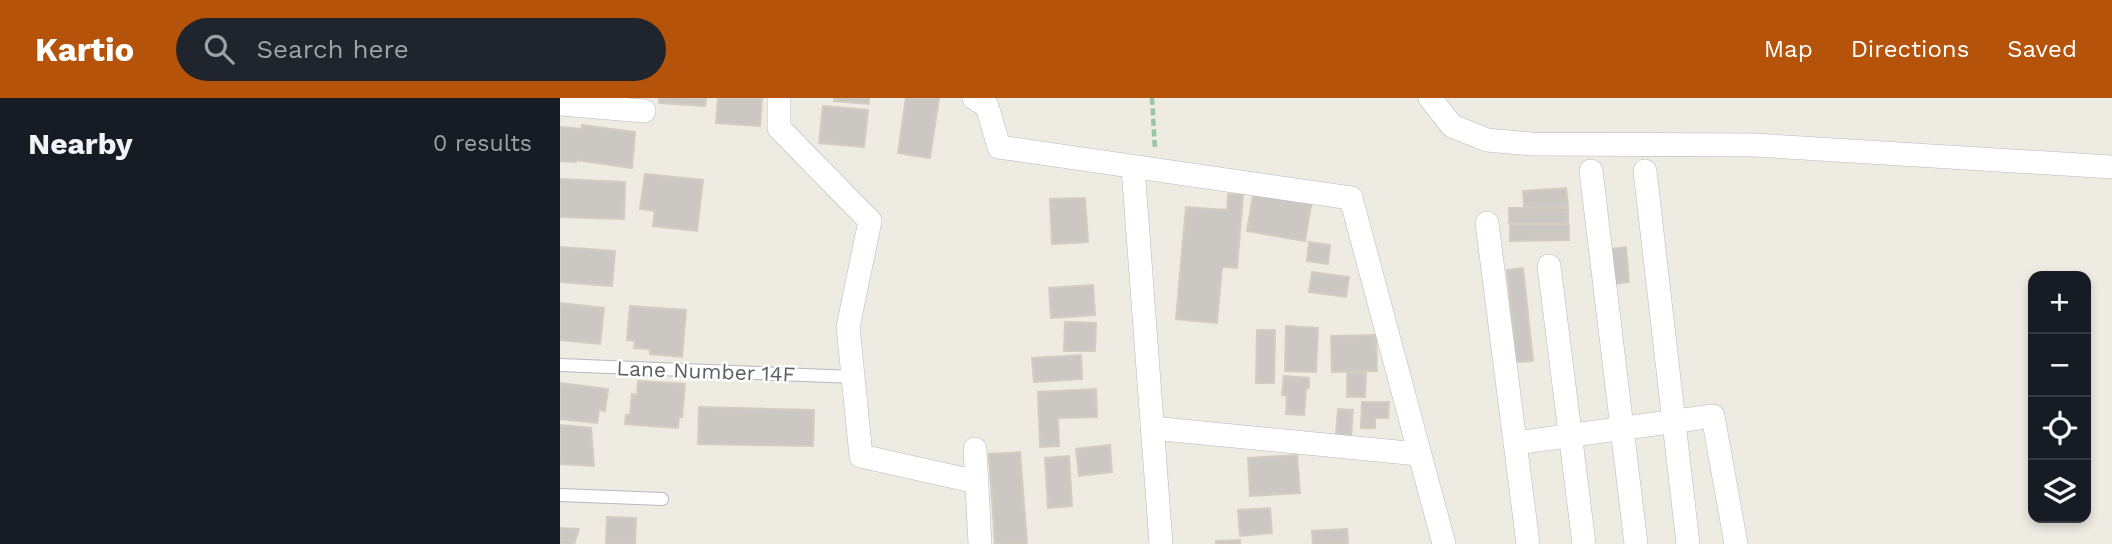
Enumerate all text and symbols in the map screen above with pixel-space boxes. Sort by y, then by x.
search box [176,18,666,81]
text: Kartio [35,30,134,69]
icon: search [200,30,238,68]
text: Search here [256,34,409,64]
text: Map [1764,35,1813,63]
text: Directions [1851,35,1969,63]
text: Saved [2007,35,2077,63]
text: Nearby [28,126,133,161]
text: 0 results [433,130,532,157]
map controls [2028,271,2091,523]
button: + [2028,271,2091,334]
button: − [2028,334,2091,397]
street label: Lane Number 14F [616,355,796,387]
button: locate [2028,397,2091,460]
button: layers [2028,460,2091,523]

